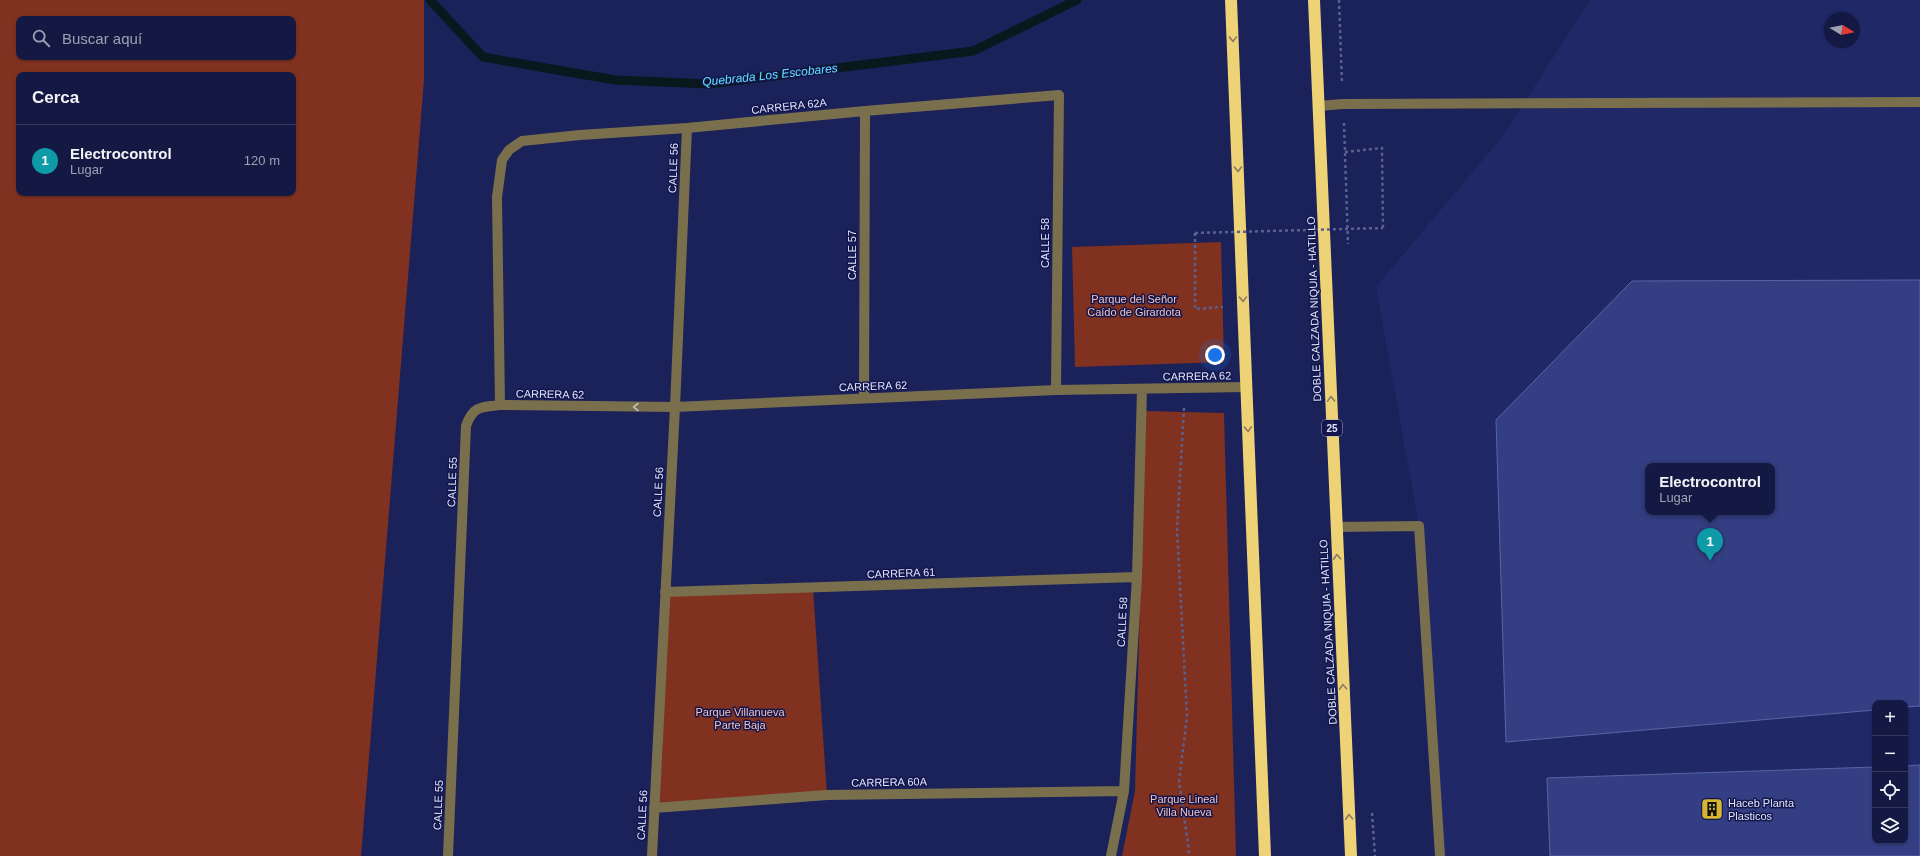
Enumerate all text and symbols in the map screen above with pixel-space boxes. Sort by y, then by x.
north arrow [1824,12,1860,48]
search box [16,16,296,60]
icon: search [30,27,52,49]
text: Buscar aquí [62,30,142,47]
one-way arrow [1229,36,1237,42]
water label: Quebrada Los Escobares [702,61,838,89]
text: Cerca [32,88,79,107]
street label: CARRERA 62A [751,96,828,116]
street label: CALLE 56 [666,143,680,193]
text: Electrocontrol [70,145,172,162]
text: 1 [41,153,49,168]
text: 120 m [244,153,280,168]
text: Lugar [70,162,103,177]
one-way arrow [1234,166,1242,172]
street label: DOBLE CALZADA NIQUIA - HATILLO [1305,216,1323,402]
street label: CALLE 58 [1039,218,1051,268]
street label: CALLE 57 [846,230,858,280]
park label: Parque del Señor Caído de Girardota [1087,293,1182,318]
one-way arrow [1239,296,1247,302]
your location [1205,345,1225,365]
street label: CARRERA 62 [1163,369,1231,383]
street label: CARRERA 62 [839,379,907,393]
street label: CARRERA 62 [516,387,584,401]
one-way arrow [1326,396,1335,402]
one-way arrow [633,403,639,411]
road number: 25 [1322,420,1342,436]
one-way arrow [1244,426,1252,432]
street label: CALLE 55 [445,457,459,507]
popup [1645,463,1775,515]
street label: CALLE 56 [651,467,665,517]
text: Electrocontrol [1659,473,1761,490]
text: Lugar [1659,490,1692,505]
pin: 1 [1697,528,1723,561]
street label: DOBLE CALZADA NIQUIA - HATILLO [1317,539,1339,725]
one-way arrow [1333,554,1342,560]
street label: CARRERA 61 [867,566,935,580]
street label: CALLE 58 [1115,597,1129,647]
one-way arrow [1339,684,1347,690]
map controls [1872,700,1908,844]
button: + [1872,700,1908,736]
park label: Parque Villanueva Parte Baja [695,706,785,731]
button: − [1872,736,1908,772]
button: locate [1872,772,1908,808]
street label: CARRERA 60A [851,775,928,789]
street label: CALLE 55 [431,780,445,830]
street label: CALLE 56 [635,790,649,840]
park label: Parque Lineal Villa Nueva [1150,793,1218,818]
building icon: Haceb Planta Plasticos [1699,796,1725,822]
place label: Haceb Planta Plasticos [1728,797,1795,822]
button: layers [1872,808,1908,844]
one-way arrow [1345,814,1353,820]

